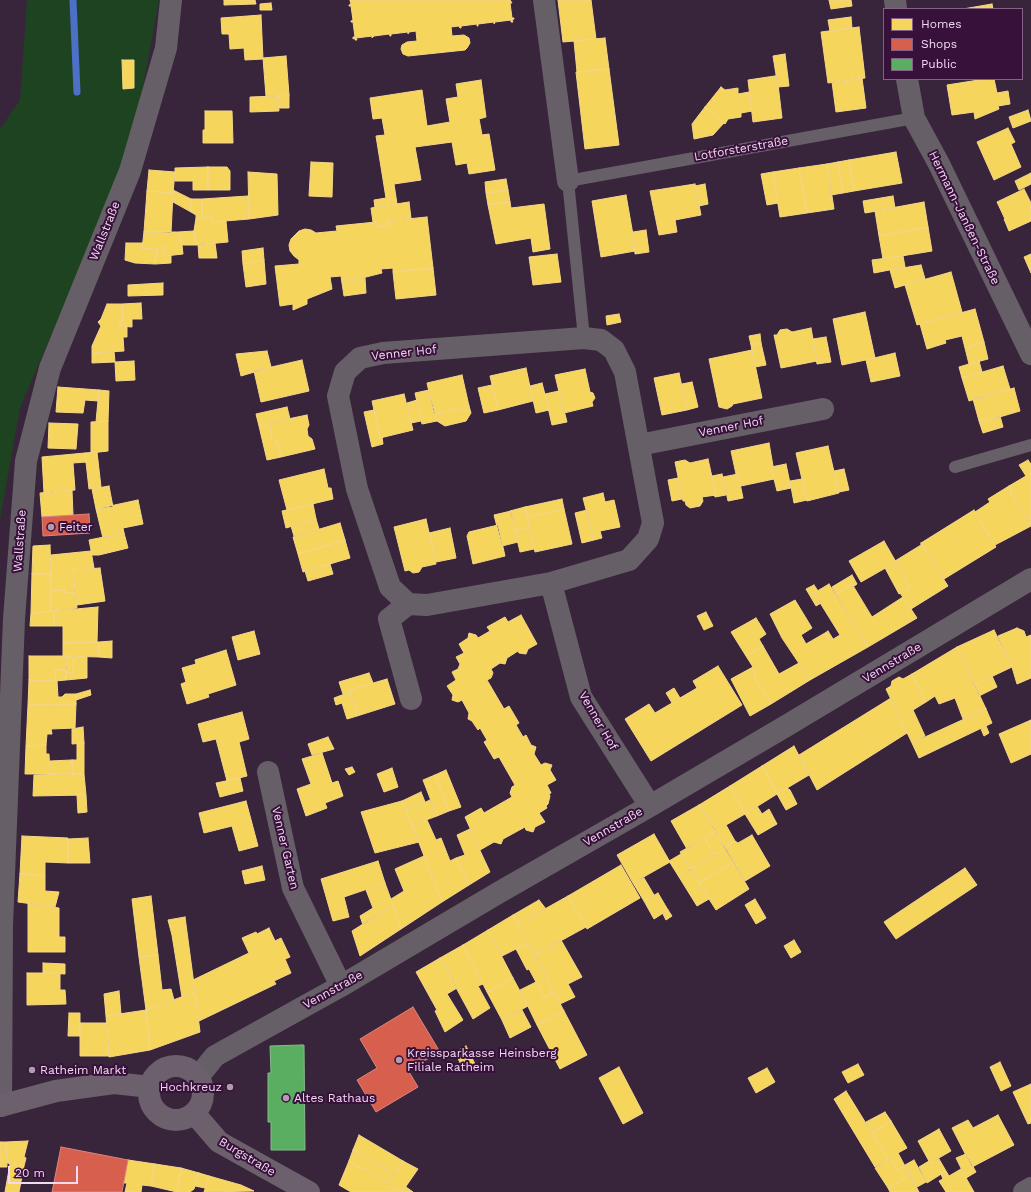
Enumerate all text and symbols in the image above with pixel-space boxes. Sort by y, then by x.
legend [883,8,1023,80]
text: Homes [921,17,962,31]
text: Shops [921,37,957,51]
text: Public [921,57,957,71]
street label: Lotforsterstraße [693,134,789,164]
street label: Hermann-Janßen-Straße [925,149,1003,287]
street label: Wallstraße [87,199,123,263]
street label: Venner Hof [371,342,437,364]
street label: Venner Hof [698,414,764,440]
street label: Wallstraße [11,509,29,573]
place label: Feiter [59,520,93,534]
marker: Feiter [46,522,56,532]
street label: Vennstraße [860,640,924,686]
street label: Venner Hof [575,689,621,753]
street label: Vennstraße [581,804,645,850]
street label: Venner Garten [269,805,301,891]
street label: Vennstraße [301,968,365,1012]
place label: Kreissparkasse Heinsberg Filiale Ratheim [407,1046,557,1074]
marker: Kreissparkasse Heinsberg Filiale Ratheim [394,1055,404,1065]
place label: Ratheim Markt [40,1063,126,1077]
marker: Ratheim Markt [27,1065,37,1075]
place label: Hochkreuz [160,1080,222,1094]
marker: Hochkreuz [225,1082,235,1092]
place label: Altes Rathaus [294,1091,375,1105]
marker: Altes Rathaus [281,1093,291,1103]
street label: Burgstraße [216,1134,278,1180]
scale bar [10,1158,80,1184]
text: 20 m [15,1166,45,1180]

